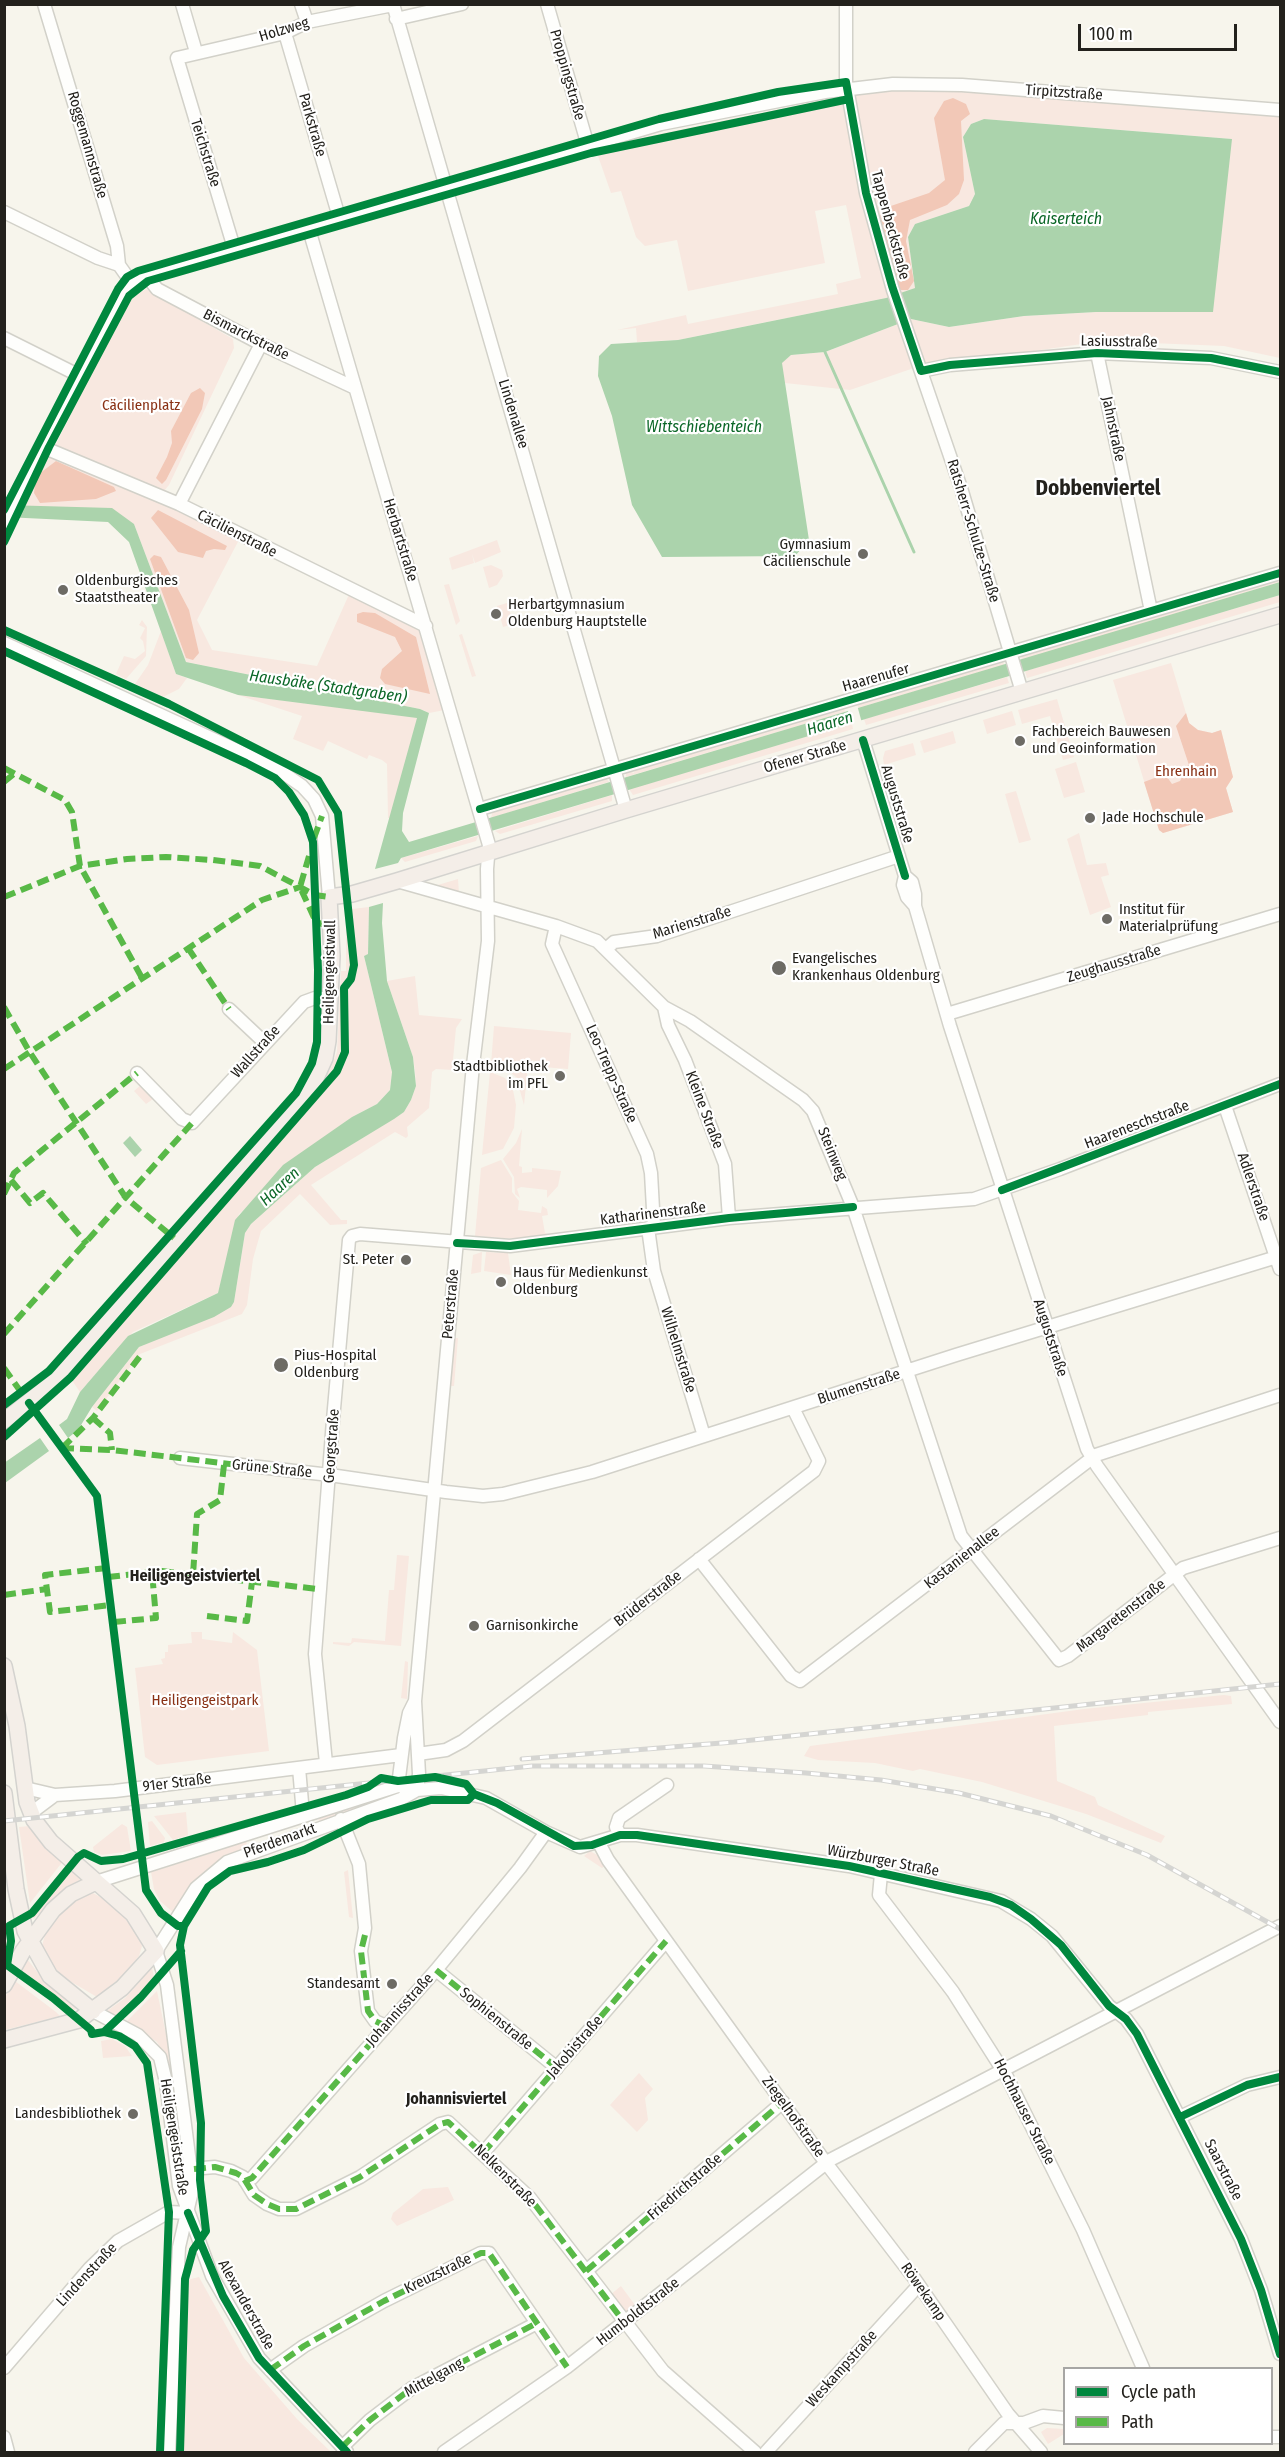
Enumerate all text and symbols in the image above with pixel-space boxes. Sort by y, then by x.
scale bar [1081,12,1240,50]
street label: Holzweg [257,14,311,46]
text: 100 m [1089,23,1133,45]
street label: Proppingstraße [545,27,589,123]
street label: Tirpitzstraße [1025,81,1103,105]
street label: Roggemannstraße [63,89,111,201]
street label: Parkstraße [294,91,330,159]
street label: Teichstraße [186,117,224,189]
street label: Tappenbeckstraße [867,168,913,282]
water label: Kaiserteich [1030,210,1102,230]
street label: Bismarckstraße [200,306,292,364]
street label: Lasiusstraße [1080,332,1158,352]
street label: Lindenallee [494,377,532,451]
street label: Jahnstraße [1097,395,1129,463]
park label: Cäcilienplatz [102,397,180,415]
water label: Wittschiebenteich [646,418,762,438]
street label: Ratsherr-Schulze-Straße [943,457,1003,605]
district label: Dobbenviertel [1035,476,1161,502]
street label: Herbartstraße [379,496,421,584]
street label: Cäcilienstraße [194,506,280,562]
place label: Gymnasium Cäcilienschule [763,536,851,571]
marker: Gymnasium Cäcilienschule [856,547,870,561]
place label: Oldenburgisches Staatstheater [75,572,178,607]
marker: Oldenburgisches Staatstheater [56,583,70,597]
place label: Herbartgymnasium Oldenburg Hauptstelle [508,596,647,631]
marker: Herbartgymnasium Oldenburg Hauptstelle [489,607,503,621]
street label: Haarenufer [840,660,912,696]
water label: Hausbäke (Stadtgraben) [248,666,408,708]
water label: Haaren [805,708,855,740]
place label: Fachbereich Bauwesen und Geoinformation [1032,723,1171,758]
marker: Fachbereich Bauwesen und Geoinformation [1013,734,1027,748]
street label: Ofener Straße [762,737,848,777]
street label: Auguststraße [877,763,917,845]
park label: Ehrenhain [1155,763,1217,781]
place label: Jade Hochschule [1102,809,1204,827]
marker: Jade Hochschule [1083,811,1097,825]
place label: Institut für Materialprüfung [1119,901,1218,936]
street label: Marienstraße [651,903,733,943]
marker: Institut für Materialprüfung [1100,912,1114,926]
street label: Heiligengeistwall [320,920,340,1024]
street label: Zeughausstraße [1065,941,1163,987]
place label: Evangelisches Krankenhaus Oldenburg [792,950,940,985]
marker: Evangelisches Krankenhaus Oldenburg [770,959,788,977]
street label: Wallstraße [228,1022,284,1082]
street label: Leo-Trepp-Straße [581,1022,641,1126]
place label: Stadtbibliothek im PFL [453,1058,548,1093]
marker: Stadtbibliothek im PFL [553,1069,567,1083]
street label: Kleine Straße [681,1069,727,1151]
street label: Haareneschstraße [1082,1097,1192,1153]
street label: Steinweg [813,1125,851,1183]
street label: Adlerstraße [1233,1150,1273,1224]
water label: Haaren [256,1164,304,1210]
street label: Katharinenstraße [599,1199,707,1229]
place label: St. Peter [343,1251,394,1269]
marker: St. Peter [399,1253,413,1267]
place label: Haus für Medienkunst Oldenburg [513,1264,648,1299]
street label: Peterstraße [439,1268,463,1340]
marker: Haus für Medienkunst Oldenburg [494,1275,508,1289]
street label: Auguststraße [1029,1297,1071,1379]
street label: Wilhelmstraße [656,1305,700,1395]
place label: Pius-Hospital Oldenburg [294,1347,376,1382]
marker: Pius-Hospital Oldenburg [272,1356,290,1374]
street label: Blumenstraße [815,1365,903,1409]
street label: Georgstraße [320,1408,344,1484]
street label: Grüne Straße [231,1456,313,1482]
street label: Kastanienallee [921,1523,1003,1593]
district label: Heiligengeistviertel [130,1567,260,1587]
street label: Brüderstraße [611,1567,685,1631]
street label: Margaretenstraße [1073,1576,1169,1656]
place label: Garnisonkirche [486,1617,578,1635]
marker: Garnisonkirche [467,1619,481,1633]
park label: Heiligengeistpark [152,1692,258,1710]
street label: 91er Straße [142,1770,212,1796]
street label: Pferdemarkt [241,1820,319,1862]
street label: Würzburger Straße [825,1841,941,1881]
street label: Johannisstraße [363,1970,437,2050]
place label: Standesamt [307,1975,380,1993]
marker: Standesamt [385,1977,399,1991]
street label: Sophienstraße [456,1984,536,2054]
street label: Jakobistraße [543,2012,607,2082]
street label: Hochhauser Straße [989,2056,1059,2168]
street label: Ziegelhofstraße [758,2073,828,2161]
street label: Heiligengeiststraße [156,2077,192,2197]
district label: Johannisviertel [406,2090,506,2110]
place label: Landesbibliothek [15,2105,121,2123]
marker: Landesbibliothek [126,2107,140,2121]
street label: Saarstraße [1200,2137,1246,2203]
street label: Nelkenstraße [470,2141,540,2211]
street label: Friedrichstraße [644,2150,726,2224]
street label: Lindenstraße [53,2239,121,2311]
street label: Kreuzstraße [401,2250,475,2298]
street label: Alexanderstraße [214,2257,278,2353]
street label: Röwekamp [896,2260,950,2324]
street label: Humboldtstraße [593,2274,683,2350]
street label: Weskampstraße [803,2327,881,2411]
street label: Mittelgang [401,2355,467,2401]
legend [1063,2367,1273,2445]
text: Cycle path [1121,2381,1196,2403]
text: Path [1121,2411,1154,2433]

